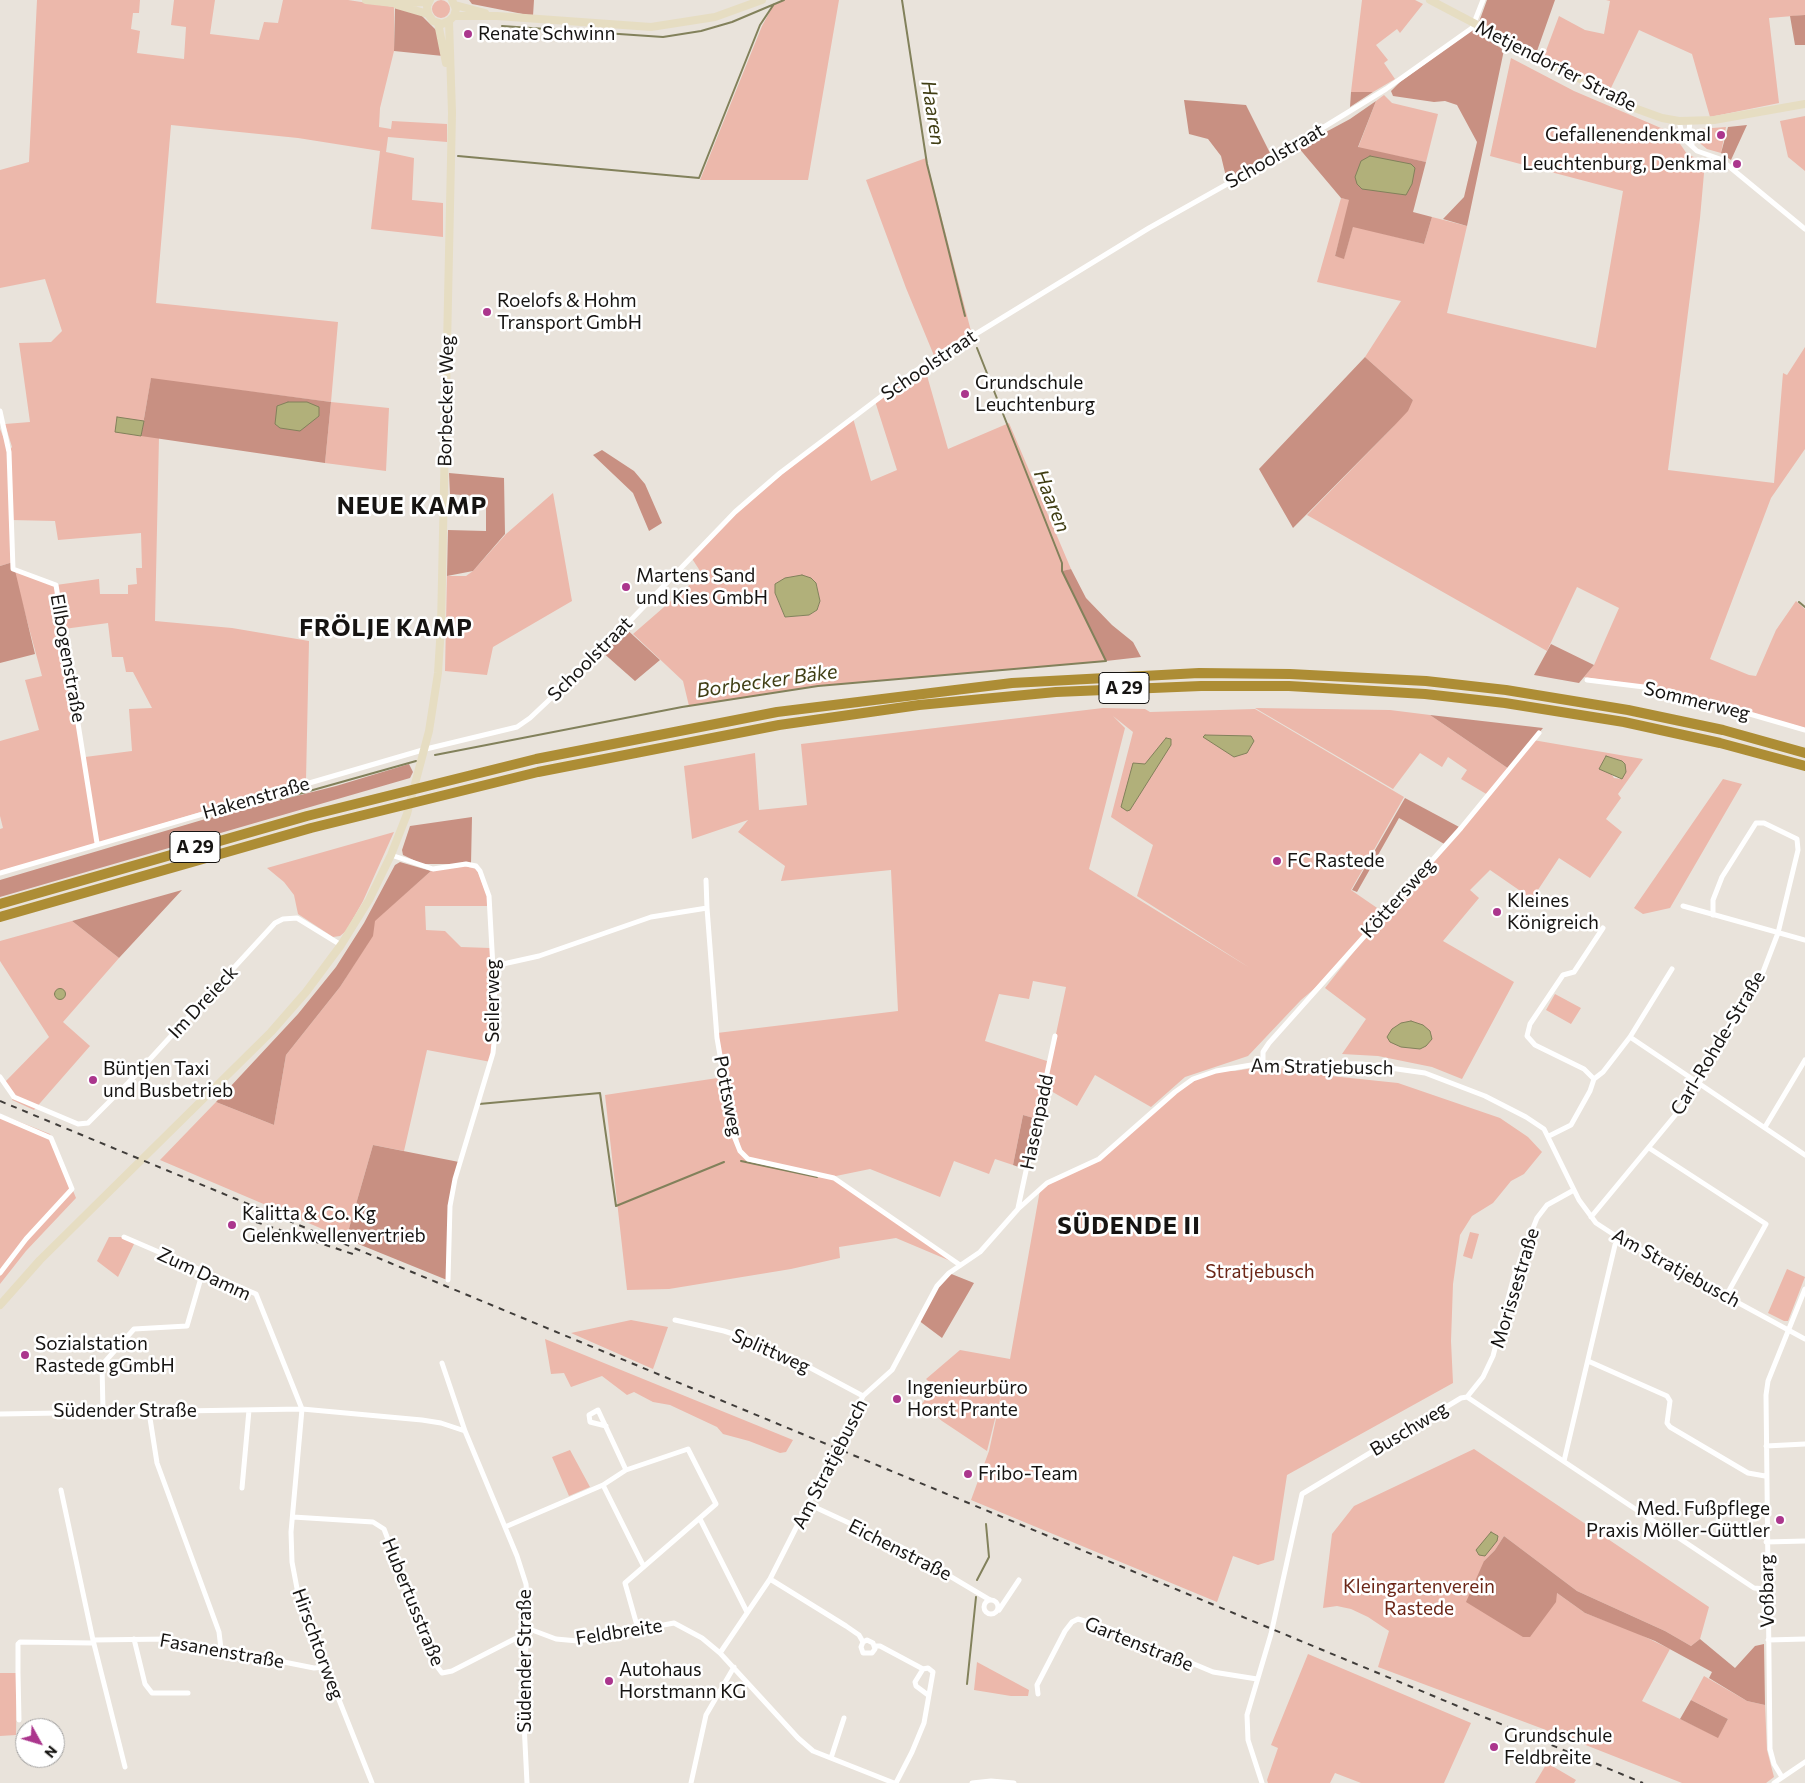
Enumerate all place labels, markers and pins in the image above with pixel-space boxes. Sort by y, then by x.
place label: Renate Schwinn [478,23,615,45]
marker: Renate Schwinn [462,28,474,40]
place label: Gefallenendenkmal [1545,124,1711,146]
marker: Gefallenendenkmal [1715,129,1727,141]
place label: Leuchtenburg, Denkmal [1522,153,1727,175]
marker: Leuchtenburg, Denkmal [1731,158,1743,170]
place label: Roelofs & Hohm Transport GmbH [497,290,642,334]
marker: Roelofs & Hohm Transport GmbH [481,306,493,318]
place label: Grundschule Leuchtenburg [975,372,1095,416]
marker: Grundschule Leuchtenburg [959,388,971,400]
place label: Martens Sand und Kies GmbH [636,565,768,609]
marker: Martens Sand und Kies GmbH [620,581,632,593]
place label: FC Rastede [1287,850,1384,872]
marker: FC Rastede [1271,855,1283,867]
place label: Kleines Königreich [1507,890,1599,934]
marker: Kleines Königreich [1491,906,1503,918]
place label: Büntjen Taxi und Busbetrieb [103,1058,233,1102]
marker: Büntjen Taxi und Busbetrieb [87,1074,99,1086]
place label: Kalitta & Co. Kg Gelenkwellenvertrieb [242,1203,426,1247]
marker: Kalitta & Co. Kg Gelenkwellenvertrieb [226,1219,238,1231]
place label: Sozialstation Rastede gGmbH [35,1333,175,1377]
marker: Sozialstation Rastede gGmbH [19,1349,31,1361]
place label: Ingenieurbüro Horst Prante [907,1377,1028,1421]
marker: Ingenieurbüro Horst Prante [891,1393,903,1405]
place label: Fribo-Team [978,1463,1078,1485]
marker: Fribo-Team [962,1468,974,1480]
place label: Med. Fußpflege Praxis Möller-Güttler [1586,1498,1770,1542]
marker: Med. Fußpflege Praxis Möller-Güttler [1774,1514,1786,1526]
place label: Autohaus Horstmann KG [619,1659,746,1703]
marker: Autohaus Horstmann KG [603,1675,615,1687]
place label: Grundschule Feldbreite [1504,1725,1612,1769]
marker: Grundschule Feldbreite [1488,1741,1500,1753]

